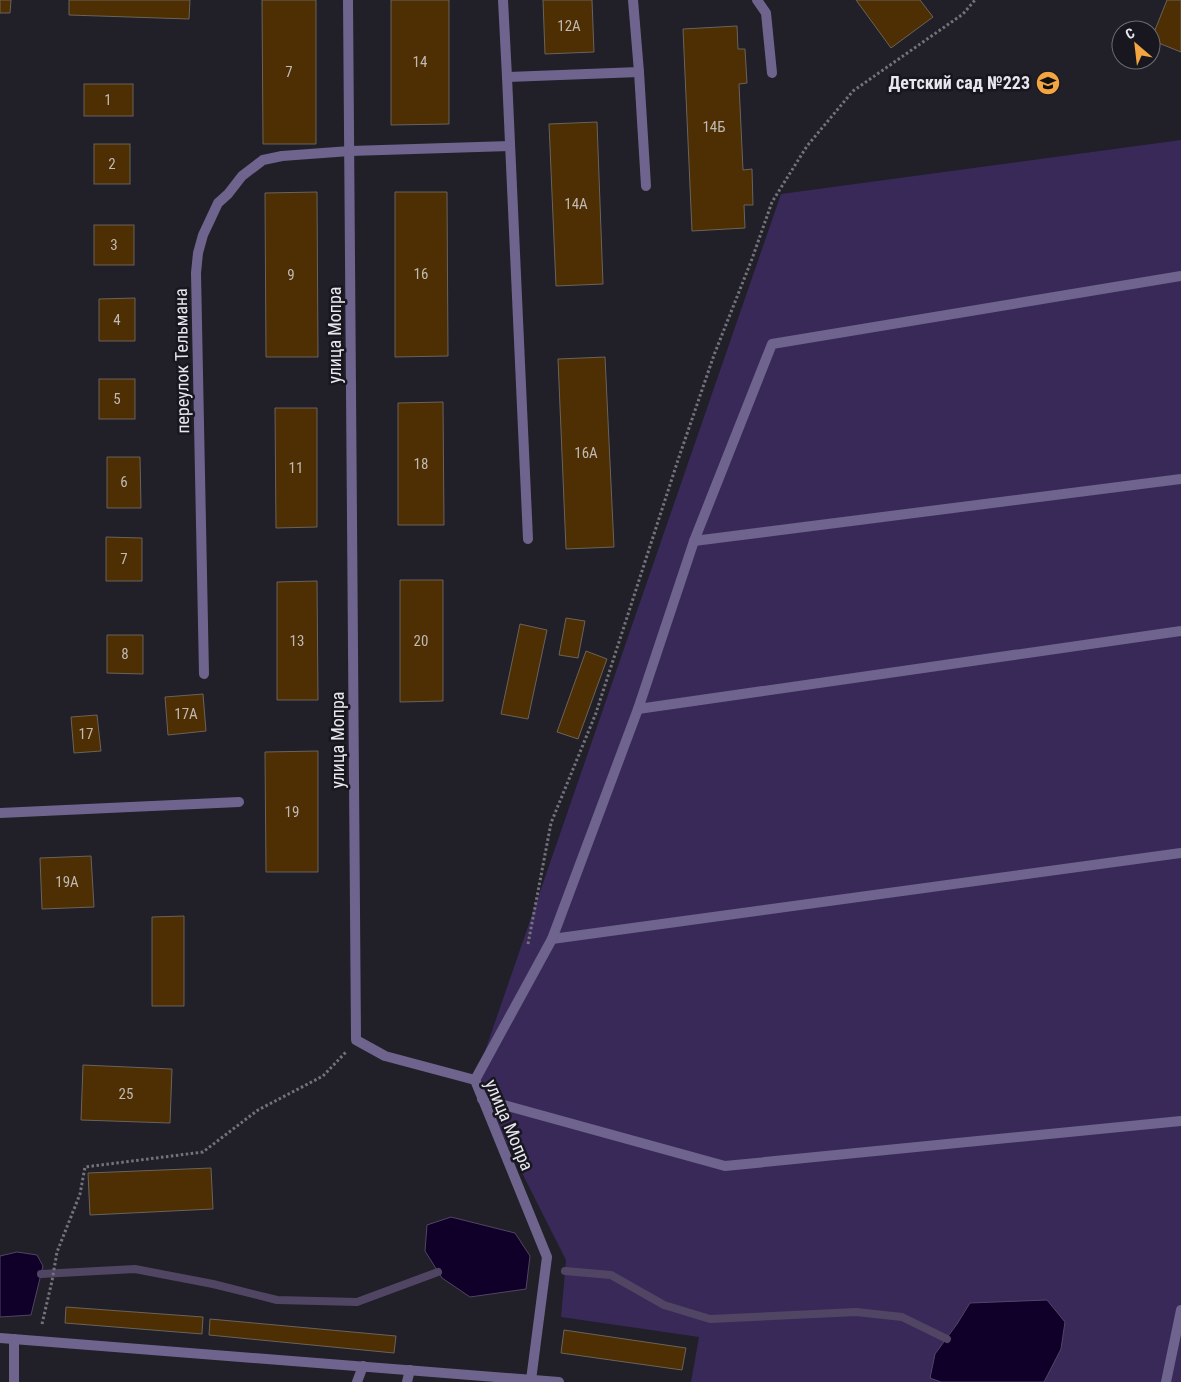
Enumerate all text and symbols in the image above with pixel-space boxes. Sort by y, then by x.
house number: 12А [557,17,581,35]
north arrow [1111,20,1161,70]
text: С [1123,25,1137,42]
house number: 14 [413,53,427,71]
house number: 7 [285,63,293,81]
school or university icon: Детский сад №223 [1035,70,1061,96]
place label: Детский сад №223 [889,72,1030,93]
house number: 1 [104,91,112,109]
house number: 14Б [702,118,726,136]
house number: 2 [108,155,116,173]
house number: 14А [564,195,588,213]
house number: 3 [110,236,118,254]
house number: 16 [414,265,428,283]
house number: 9 [287,266,295,284]
street label: улица Мопра [324,287,345,383]
street label: переулок Тельмана [170,288,193,434]
house number: 4 [113,311,121,329]
house number: 5 [113,390,121,408]
house number: 16А [574,444,598,462]
house number: 18 [414,455,428,473]
house number: 11 [289,459,303,477]
house number: 6 [120,473,128,491]
house number: 7 [120,550,128,568]
house number: 13 [290,632,304,650]
house number: 20 [414,632,428,650]
house number: 8 [121,645,129,663]
street label: улица Мопра [327,692,348,788]
house number: 17А [174,705,198,723]
house number: 17 [79,725,93,743]
house number: 19 [285,803,299,821]
house number: 19А [55,873,79,891]
street label: улица Мопра [481,1076,538,1174]
house number: 25 [119,1085,133,1103]

